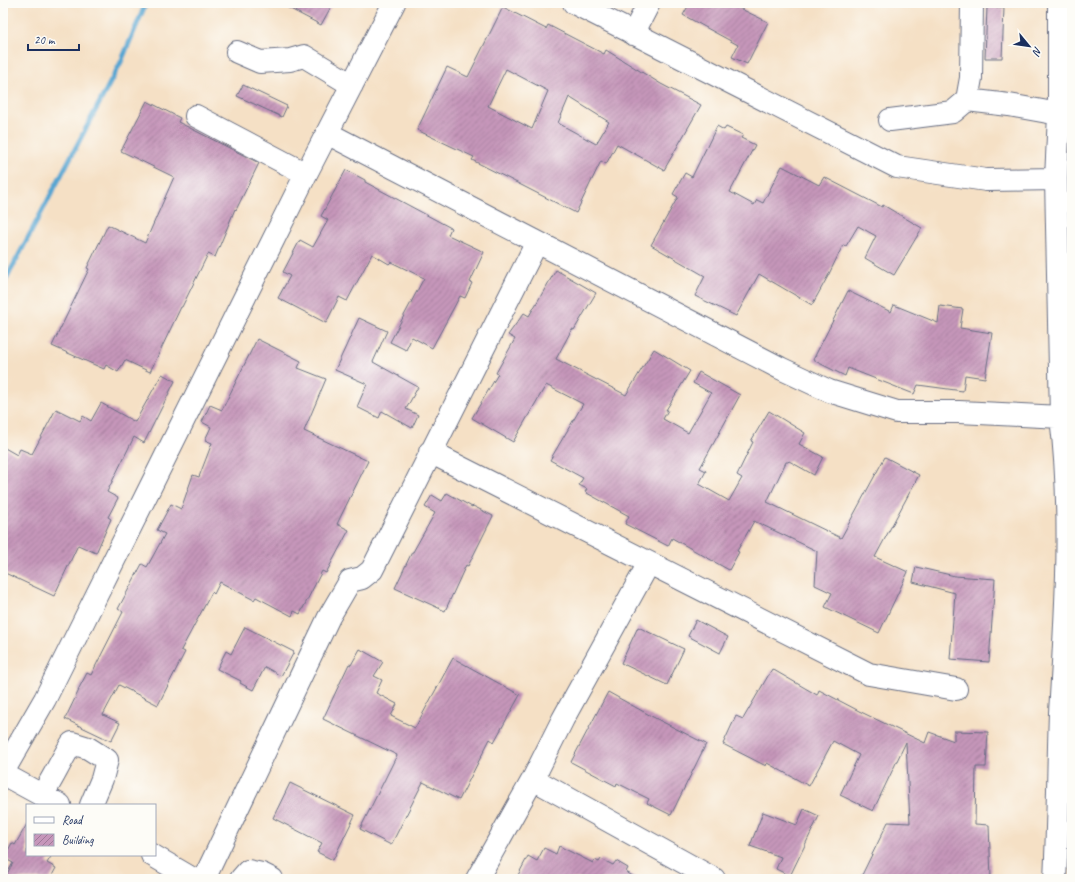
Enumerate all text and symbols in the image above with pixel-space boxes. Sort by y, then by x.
scale bar [28,26,79,52]
north arrow [1009,26,1049,66]
text: 20 m [34,32,56,48]
text: N [1029,44,1046,59]
legend [26,804,156,856]
text: Road [62,812,84,828]
text: Building [62,832,94,848]

